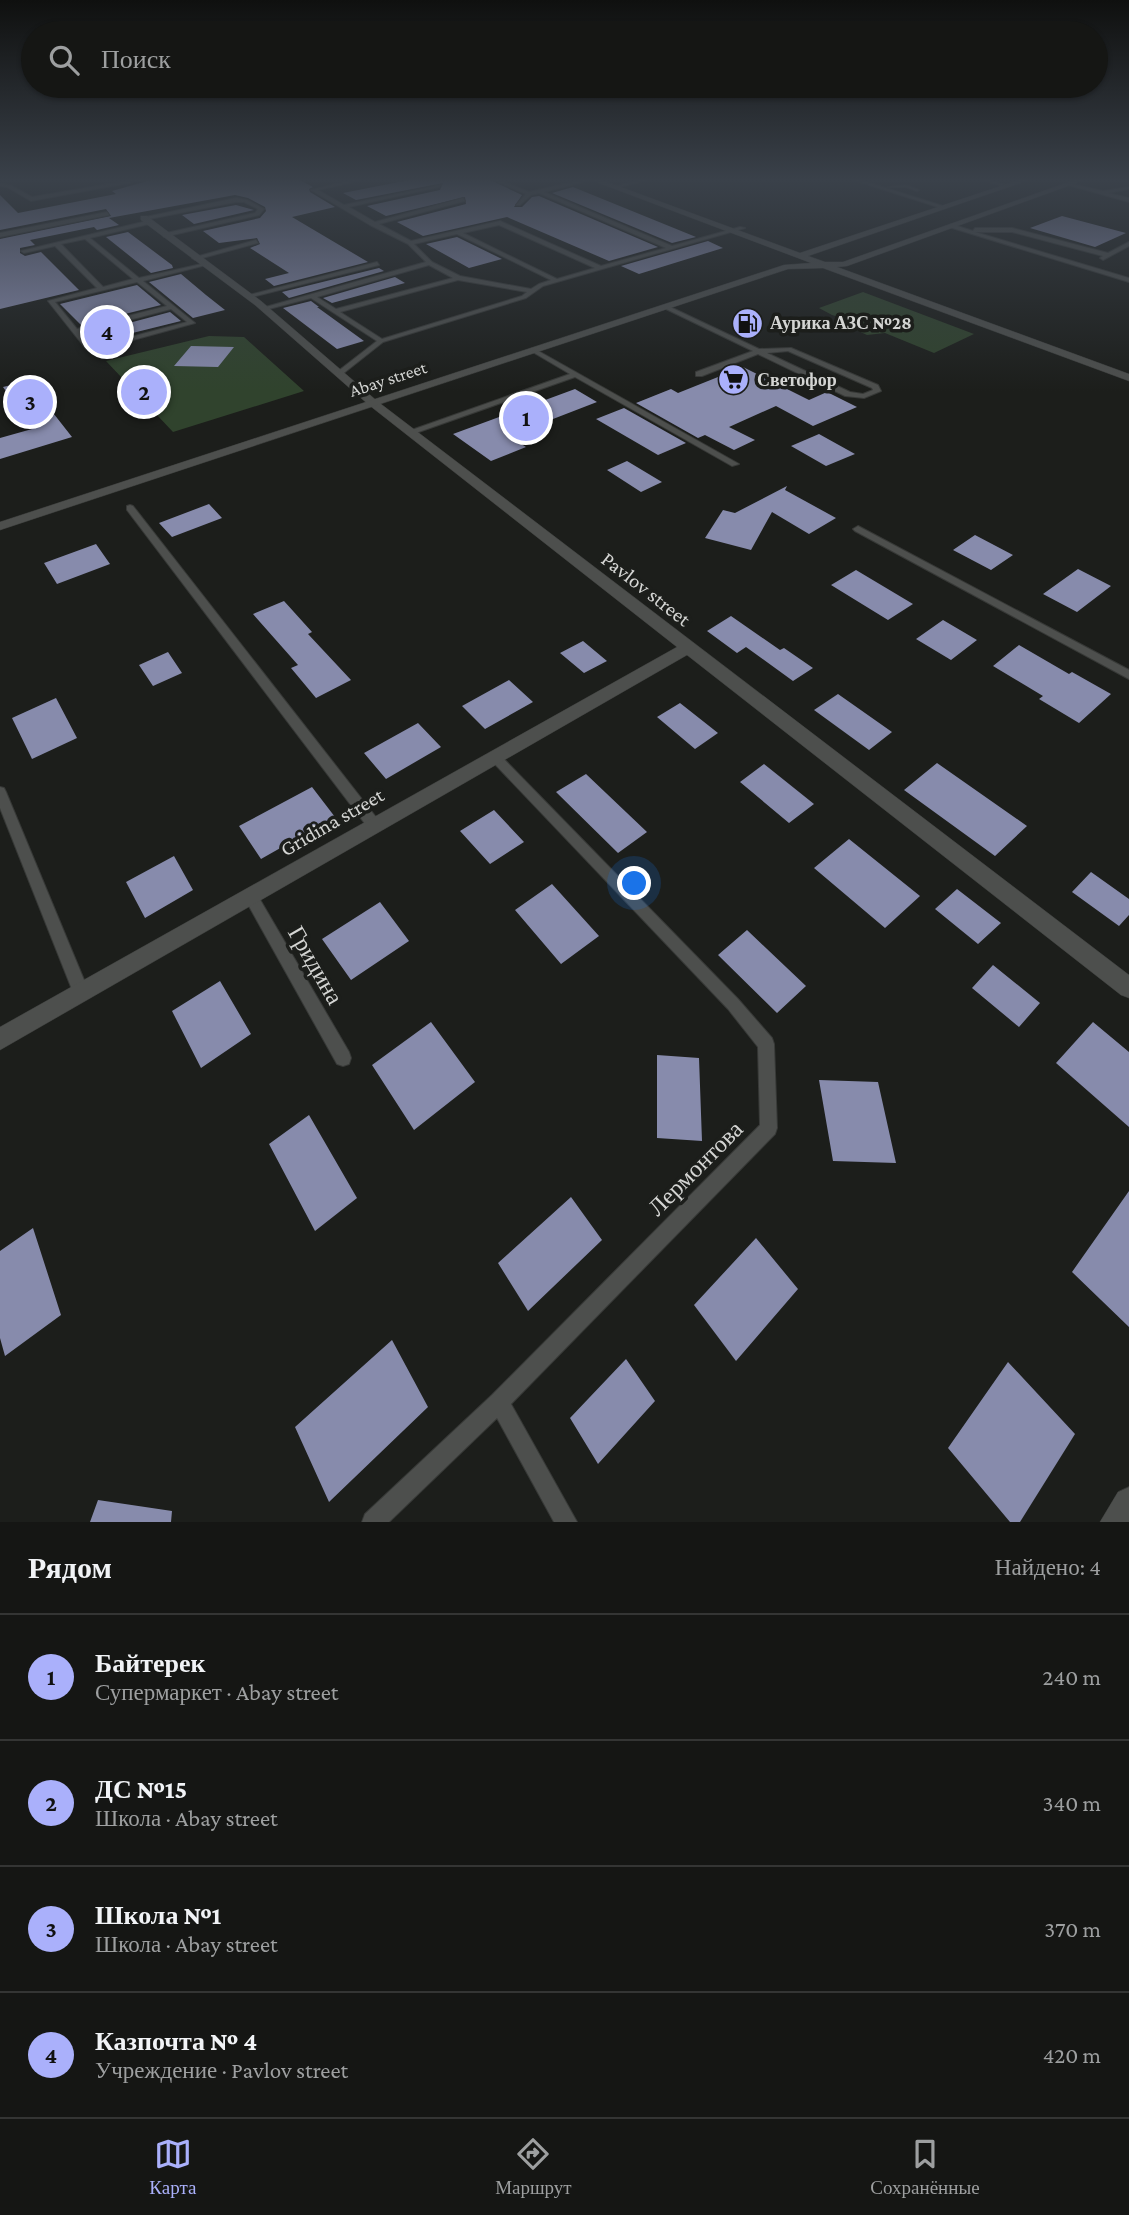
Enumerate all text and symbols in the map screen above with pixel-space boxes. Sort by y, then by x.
search box [21,21,1108,98]
icon: search [45,41,83,79]
text: Поиск [101,45,171,74]
pin: 4 [84,306,130,358]
fuel station icon: Аурика АЗС №28 [730,306,764,340]
place label: Аурика АЗС №28 [770,313,912,333]
street label: Abay street [347,357,430,401]
supermarket icon: Светофор [717,363,751,397]
pin: 2 [121,366,167,418]
place label: Светофор [757,370,837,390]
pin: 3 [7,376,53,428]
pin: 1 [503,392,549,444]
street label: Pavlov street [597,547,696,632]
street label: Gridina street [276,782,389,861]
your location [617,866,651,900]
street label: Гридина [283,921,349,1009]
street label: Лермонтова [642,1115,748,1221]
text: Рядом [28,1551,112,1584]
text: Найдено: 4 [995,1554,1101,1580]
text: Байтерек [95,1649,205,1678]
text: 1 [47,1664,55,1690]
text: 240 m [1042,1664,1101,1690]
text: Супермаркет · Abay street [95,1679,338,1705]
text: ДС №15 [95,1775,187,1804]
text: 2 [45,1790,57,1816]
text: 340 m [1043,1790,1101,1816]
text: Школа · Abay street [95,1805,278,1831]
text: Школа №1 [95,1901,221,1930]
text: 3 [45,1916,57,1942]
text: 370 m [1044,1916,1101,1942]
text: Школа · Abay street [95,1931,278,1957]
text: Казпочта № 4 [95,2027,257,2056]
text: 4 [45,2042,57,2068]
text: 420 m [1043,2042,1101,2068]
text: Учреждение · Pavlov street [95,2057,348,2083]
tab: Карта [149,2135,196,2199]
tab: Маршрут [495,2135,572,2199]
tab: Сохранённые [870,2135,980,2199]

